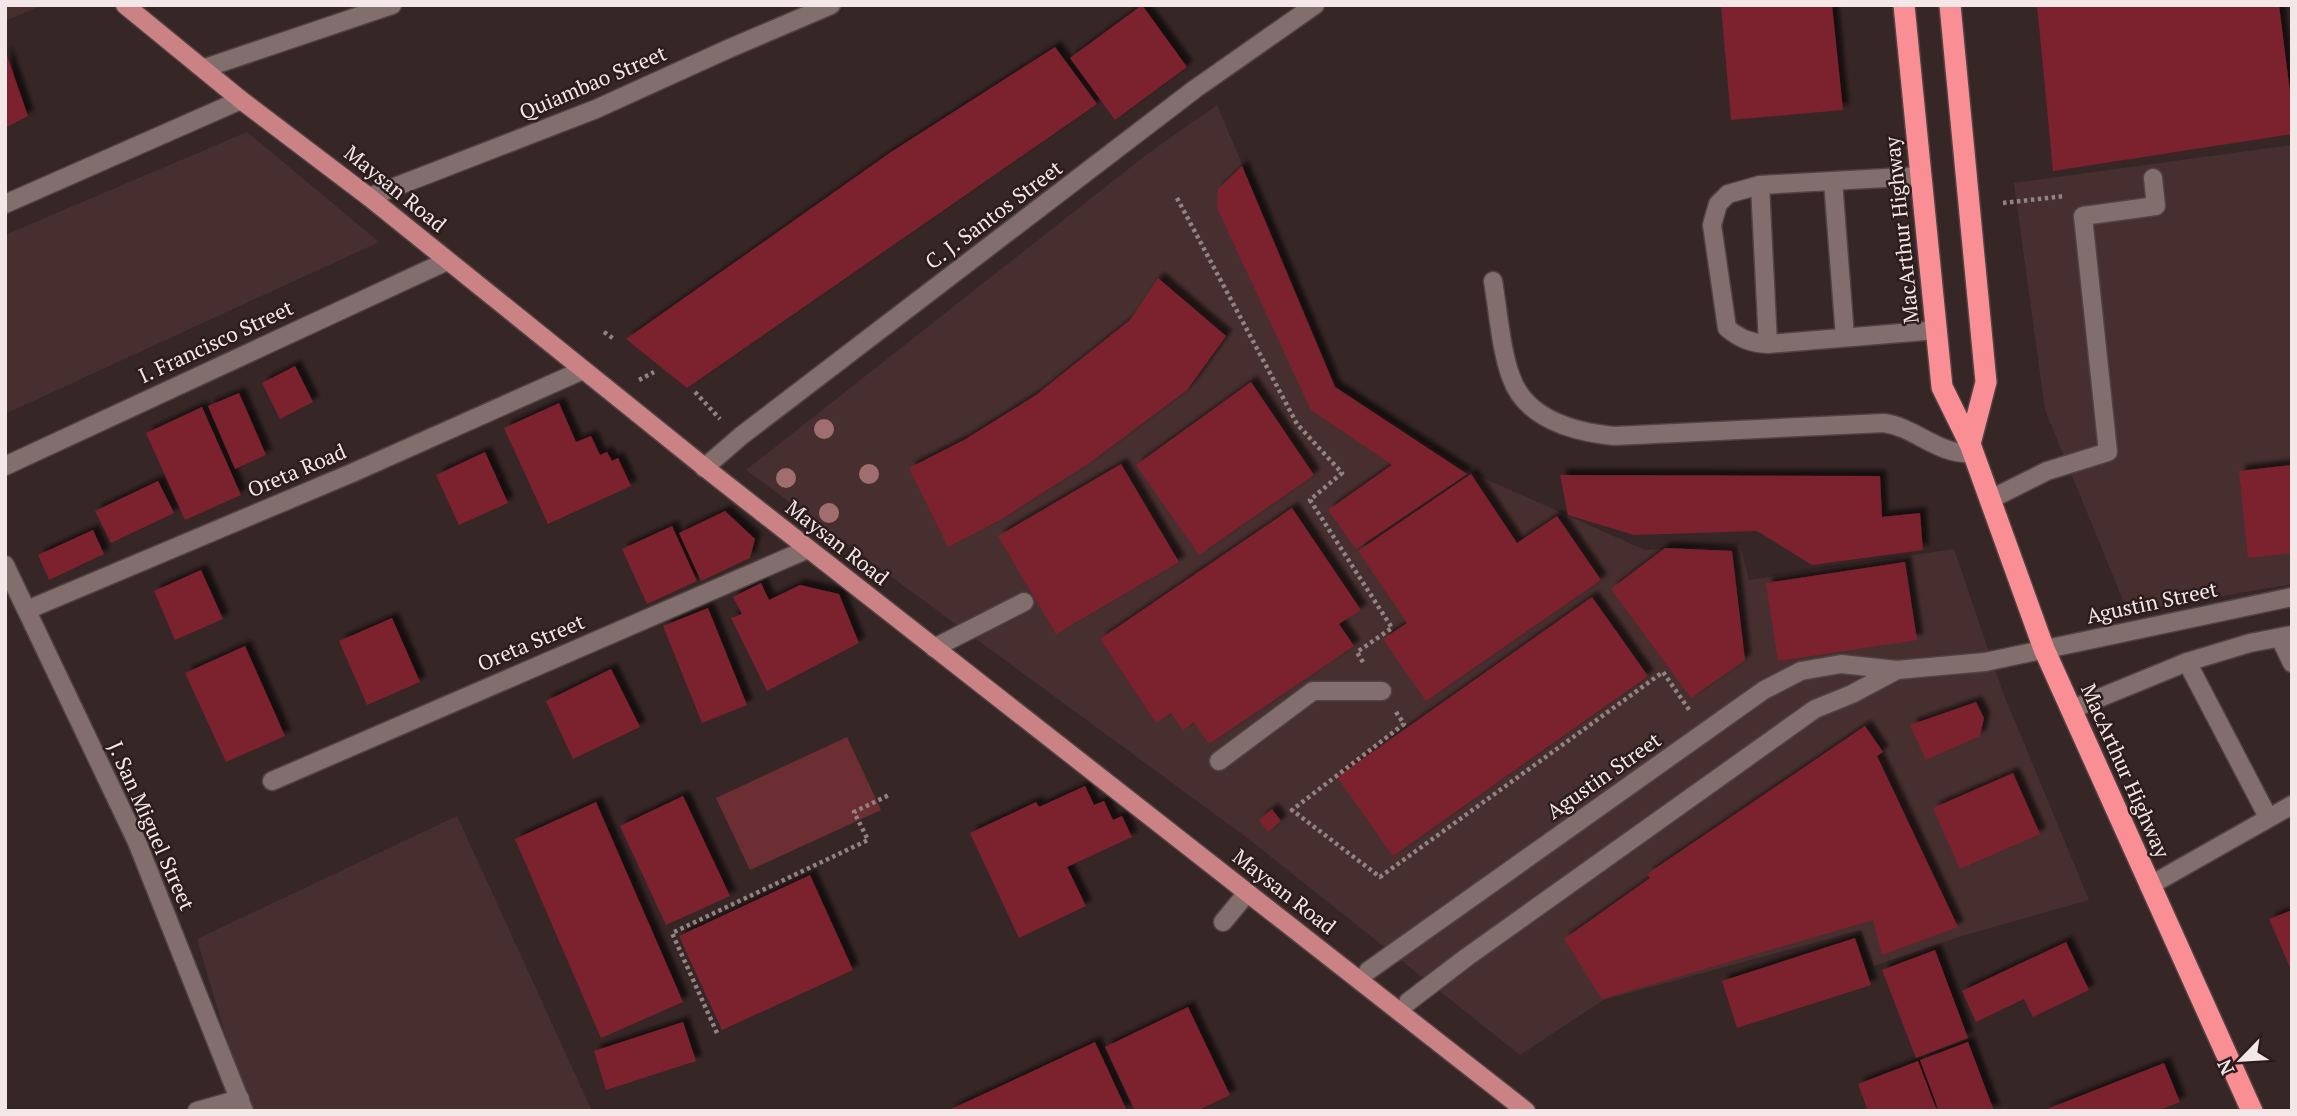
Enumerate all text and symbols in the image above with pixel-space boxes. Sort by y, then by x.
street label: Quiambao Street [515,38,671,126]
street label: MacArthur Highway [1877,135,1925,325]
street label: Maysan Road [339,138,453,238]
street label: C. J. Santos Street [919,153,1068,275]
street label: I. Francisco Street [134,293,298,389]
street label: Oreta Road [243,437,350,503]
street label: Maysan Road [780,493,895,591]
street label: Agustin Street [2084,574,2220,630]
street label: Oreta Street [473,607,589,677]
street label: MacArthur Highway [2075,679,2177,862]
street label: Agustin Street [1541,725,1666,825]
street label: J. San Miguel Street [102,737,202,915]
street label: Maysan Road [1227,842,1342,940]
north arrow [2206,1025,2276,1095]
text: N [2211,1055,2240,1079]

